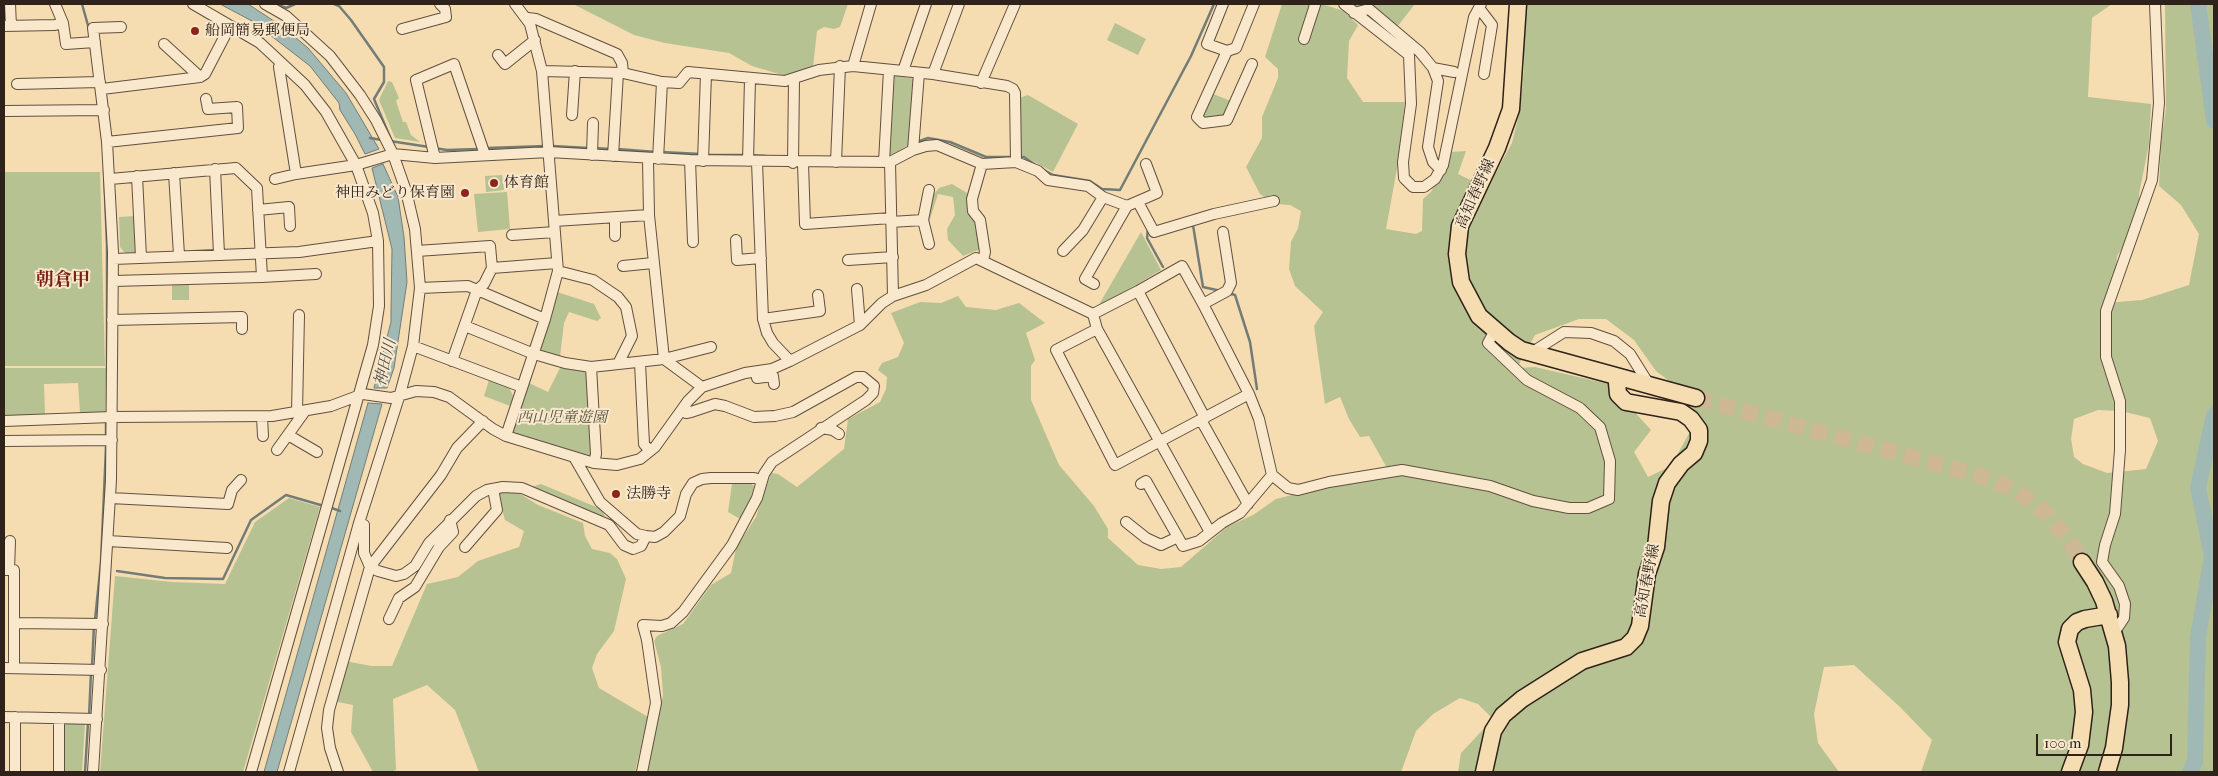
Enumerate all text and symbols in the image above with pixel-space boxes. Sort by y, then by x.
place label: 船岡簡易郵便局 [205,22,310,40]
marker: 船岡簡易郵便局 [189,25,201,37]
street label: 高知春野線 [1453,156,1499,232]
place label: 体育館 [504,174,549,192]
marker: 体育館 [488,177,500,189]
place label: 神田みどり保育園 [335,184,455,202]
marker: 神田みどり保育園 [459,187,471,199]
district label: 朝倉甲 [36,270,90,292]
water label: 神田川 [371,337,401,389]
park label: 西山児童遊園 [517,409,607,427]
place label: 法勝寺 [626,485,671,503]
marker: 法勝寺 [610,488,622,500]
street label: 高知春野線 [1632,542,1664,620]
scale bar [2038,724,2174,756]
text: 100 m [2044,734,2082,752]

